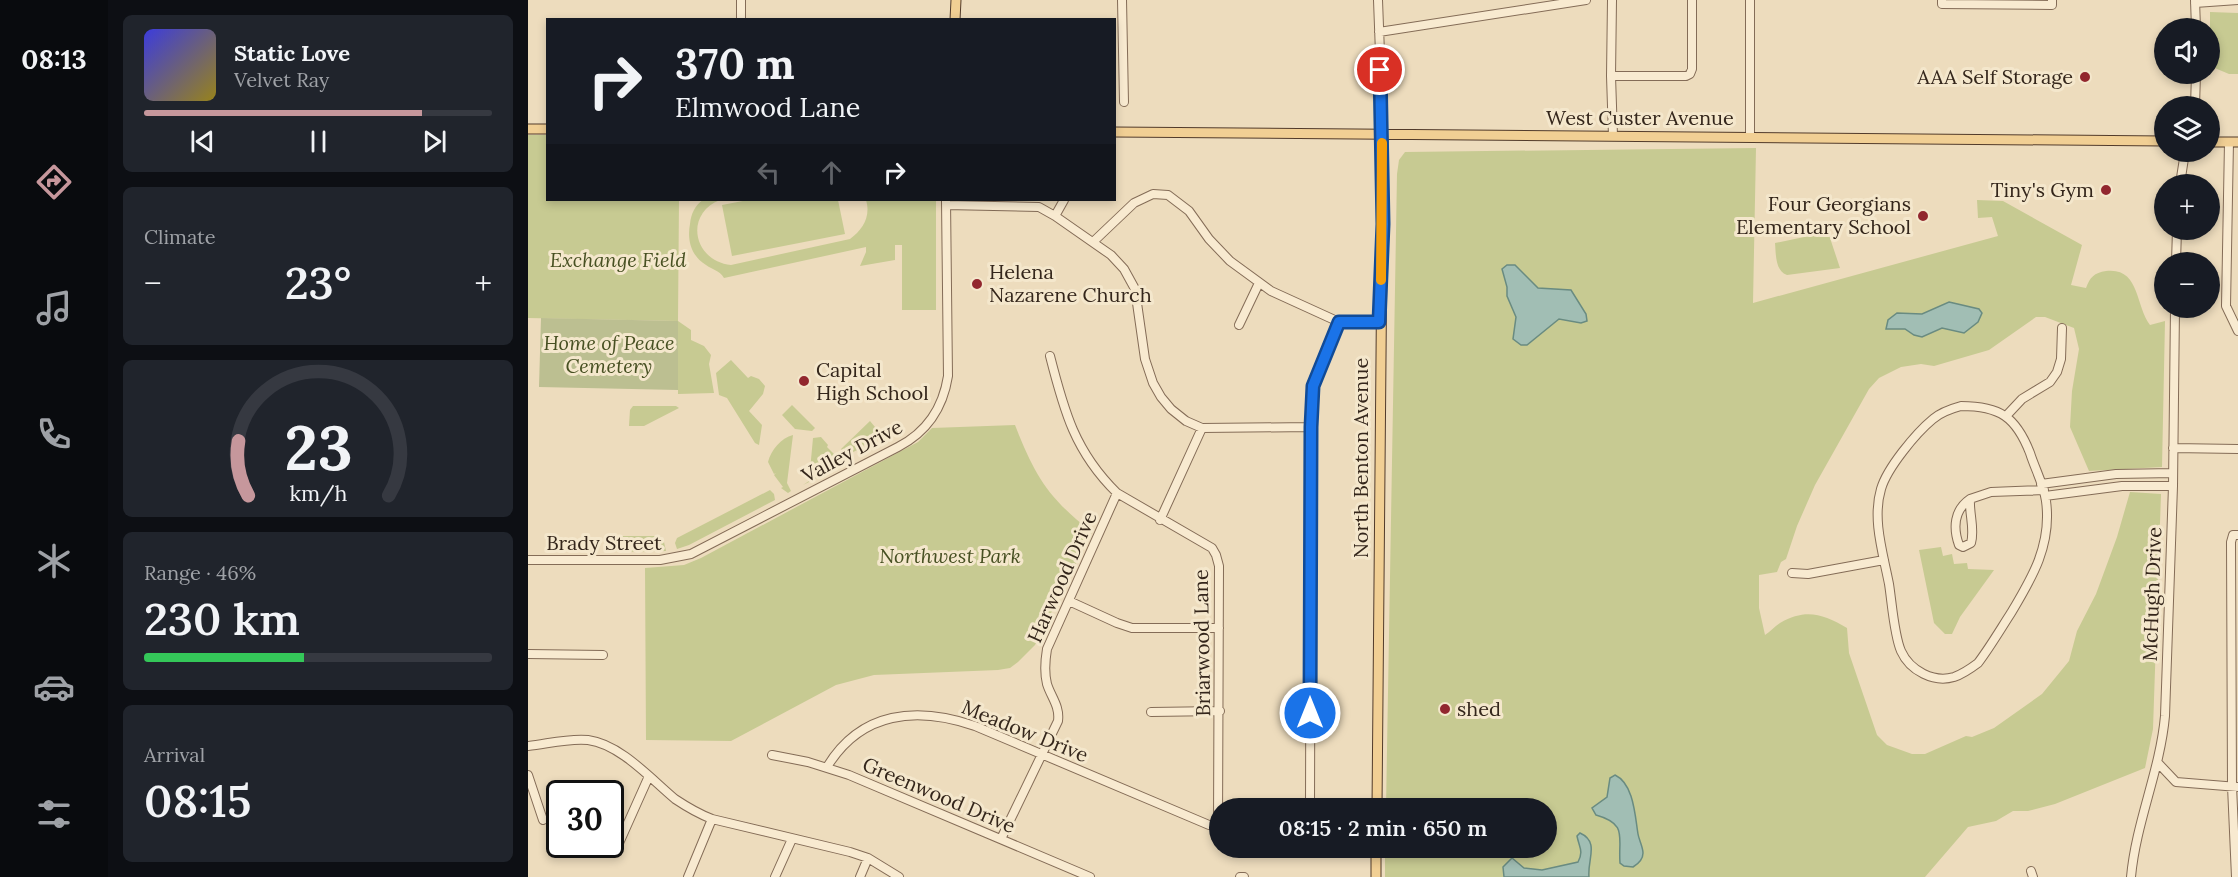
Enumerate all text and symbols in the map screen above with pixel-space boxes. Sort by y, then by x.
map controls [2154,18,2220,318]
button: sound [2154,18,2220,84]
text: 370 m [675,37,795,91]
text: Static Love [234,39,350,67]
text: 08:13 [21,42,87,76]
icon: right [576,42,654,120]
pin [1354,44,1405,95]
icon: arrive [1363,53,1396,86]
place label: AAA Self Storage [1916,64,2073,89]
text: Velvet Ray [234,67,329,92]
marker: AAA Self Storage [2078,70,2092,84]
text: Elmwood Lane [675,90,860,124]
button: layers [2154,96,2220,162]
street label: West Custer Avenue [1546,105,1734,130]
icon: previous [186,125,219,158]
icon: pause [302,125,335,158]
icon: next [418,125,451,158]
icon: left [752,156,785,189]
icon: ahead [815,156,848,189]
icon: right [878,156,911,189]
icon: directions [33,161,75,203]
button: + [2154,174,2220,240]
place label: Tiny's Gym [1991,177,2094,202]
marker: Tiny's Gym [2099,183,2113,197]
place label: Four Georgians Elementary School [1736,191,1911,239]
marker: Four Georgians Elementary School [1916,209,1930,223]
text: Climate [144,224,216,249]
park label: Exchange Field [550,247,687,272]
button: − [2154,252,2220,318]
text: 23° [285,254,351,311]
place label: Helena Nazarene Church [989,259,1152,307]
text: − [144,262,162,304]
text: + [474,262,492,304]
marker: Helena Nazarene Church [970,277,984,291]
icon: music [33,287,75,329]
park label: Home of Peace Cemetery [543,330,675,378]
place label: Capital High School [816,357,929,405]
street label: North Benton Avenue [1348,358,1373,558]
marker: Capital High School [797,374,811,388]
text: 23 [284,407,352,487]
icon: phone [33,413,75,455]
street label: Valley Drive [796,414,906,488]
text: km/h [289,479,347,507]
street label: Harwood Drive [1021,507,1102,646]
street label: McHugh Drive [2137,526,2166,662]
street label: Brady Street [546,530,662,555]
icon: climate [33,540,75,582]
park label: Northwest Park [879,543,1021,568]
text: Range · 46% [144,560,256,585]
street label: Briarwood Lane [1188,569,1215,717]
text: 230 km [144,590,300,647]
icon: car [33,666,75,708]
position arrow [1278,681,1342,745]
street label: Meadow Drive [958,694,1092,767]
place label: shed [1457,696,1501,721]
marker: shed [1438,702,1452,716]
text: Arrival [144,742,205,767]
street label: Greenwood Drive [859,751,1019,838]
text: 08:15 [144,772,251,829]
speed limit sign: 30 [546,780,624,858]
icon: filters [33,793,75,835]
text: 08:15 · 2 min · 650 m [1279,814,1487,842]

